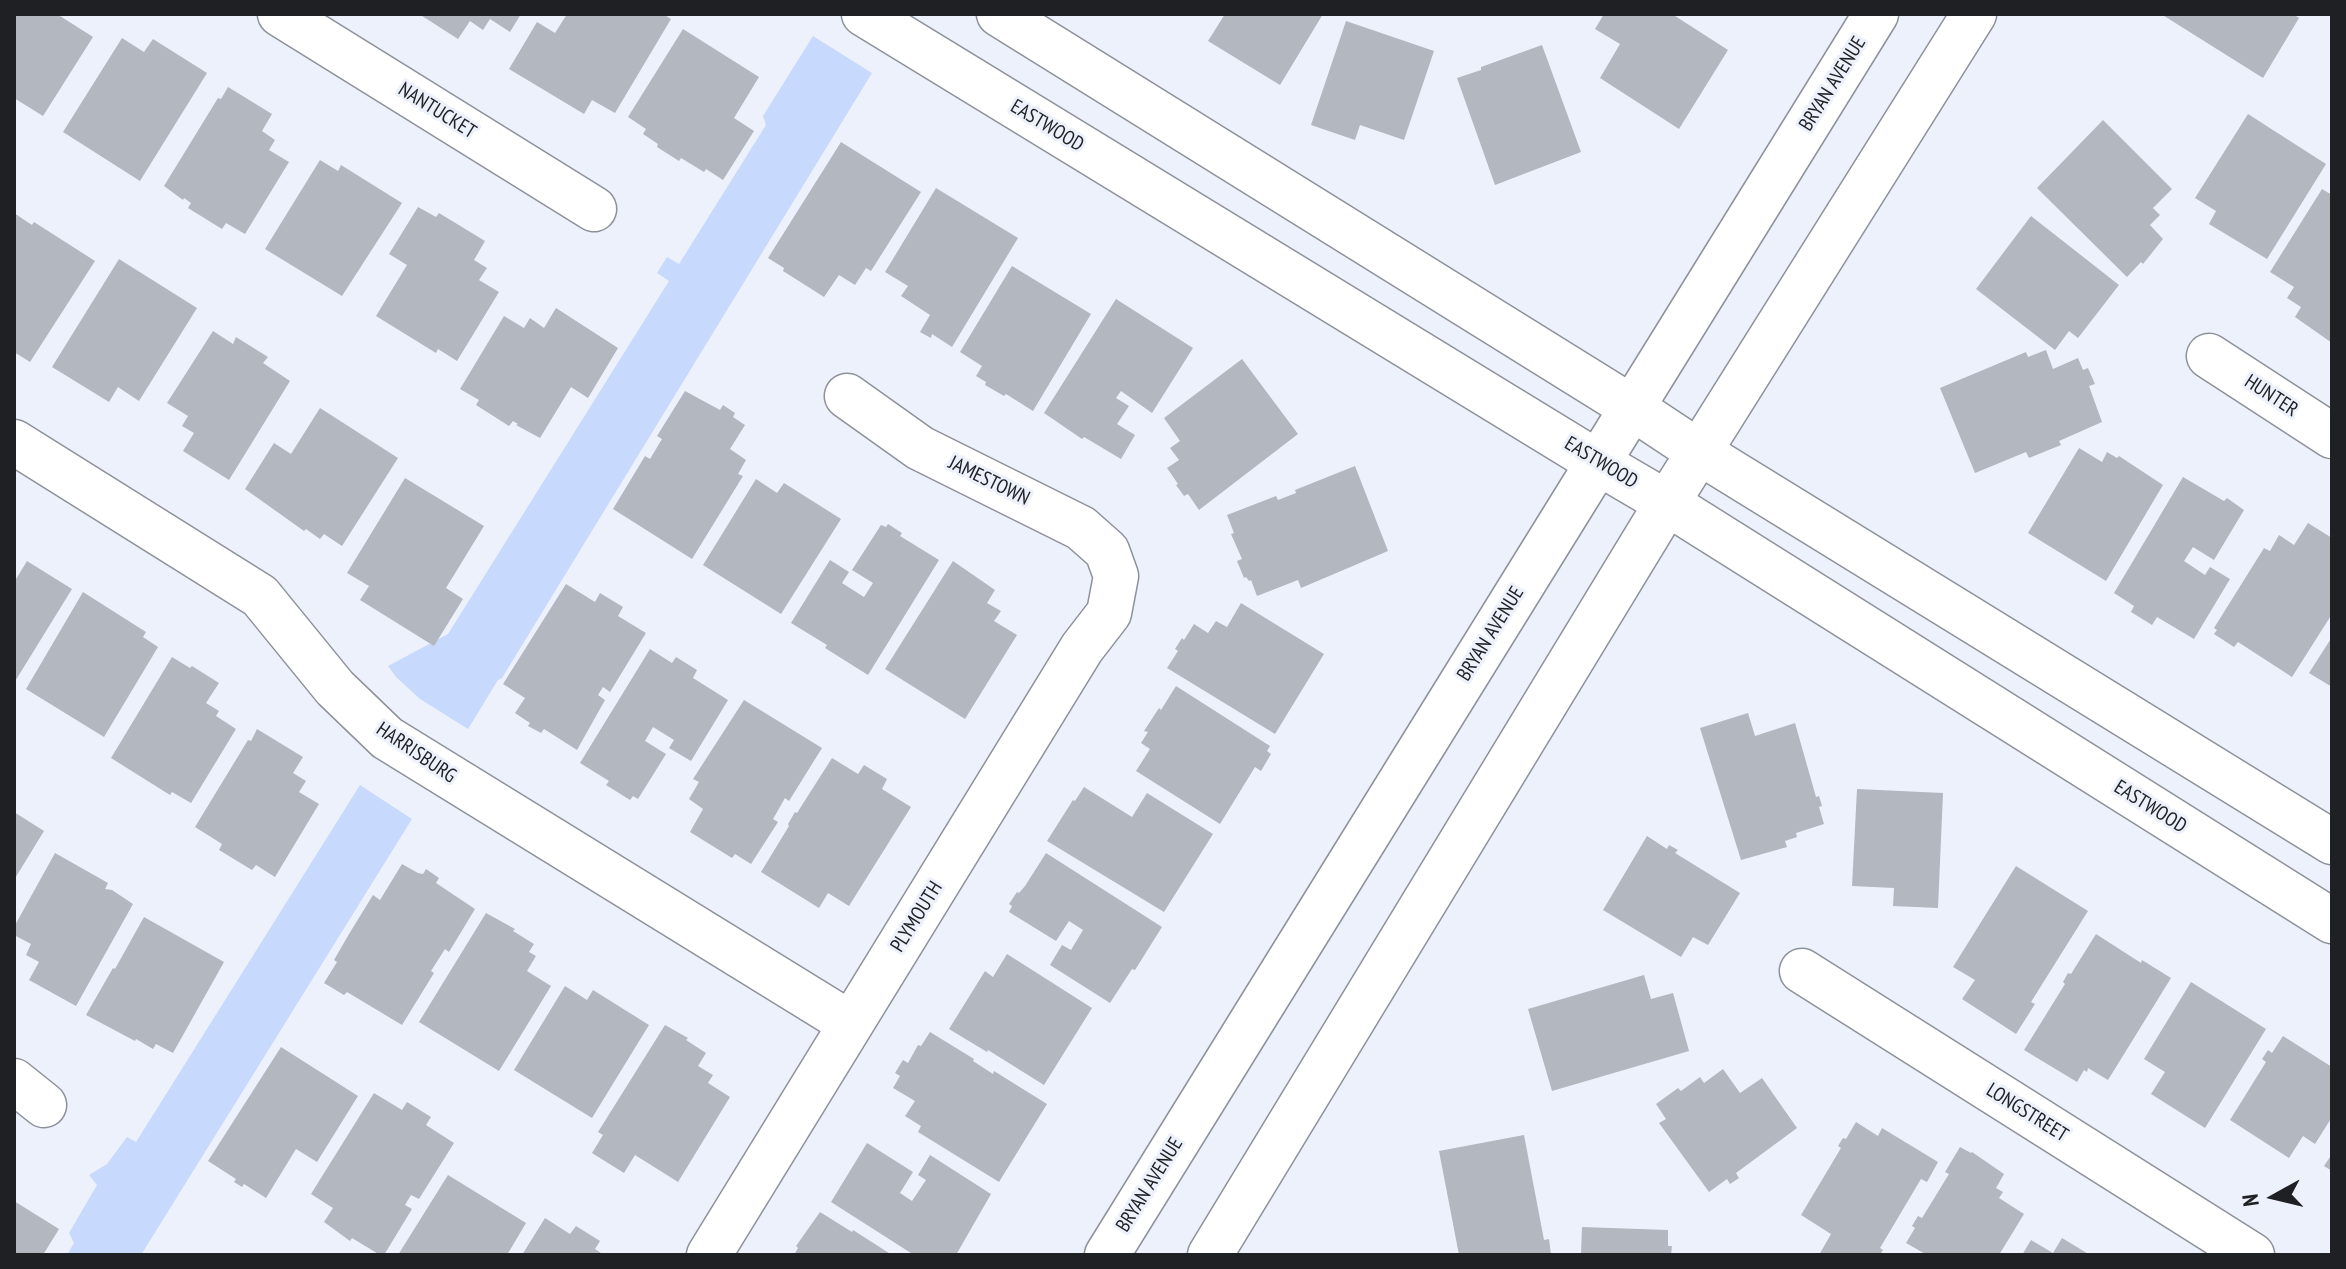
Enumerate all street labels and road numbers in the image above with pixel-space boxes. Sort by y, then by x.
street label: BRYAN AVENUE [1795,32,1871,136]
street label: NANTUCKET [394,78,480,144]
street label: EASTWOOD [1006,95,1088,157]
street label: HUNTER [2240,370,2302,422]
street label: EASTWOOD [1560,432,1642,494]
street label: JAMESTOWN [945,451,1033,511]
street label: BRYAN AVENUE [1453,582,1529,686]
street label: HARRISBURG [371,718,461,788]
street label: EASTWOOD [2109,775,2191,839]
street label: PLYMOUTH [886,877,948,957]
street label: LONGSTREET [1982,1078,2072,1148]
street label: BRYAN AVENUE [1112,1133,1188,1237]

